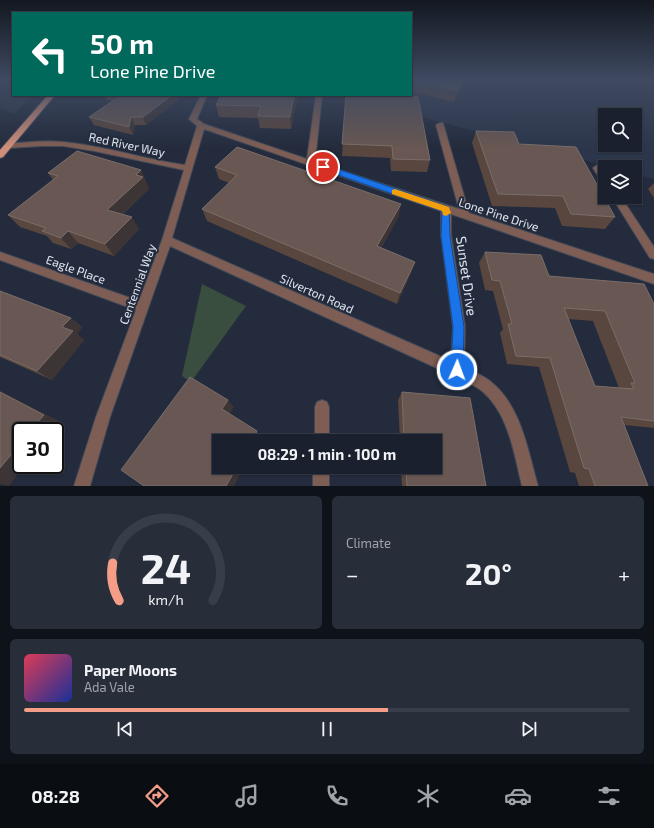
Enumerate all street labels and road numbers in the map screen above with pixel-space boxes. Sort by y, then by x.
street label: Red River Way [88,129,167,159]
street label: Lone Pine Drive [457,194,541,234]
street label: Sunset Drive [453,235,481,317]
street label: Centennial Way [116,241,158,326]
street label: Eagle Place [44,252,108,286]
street label: Silverton Road [278,270,356,316]

